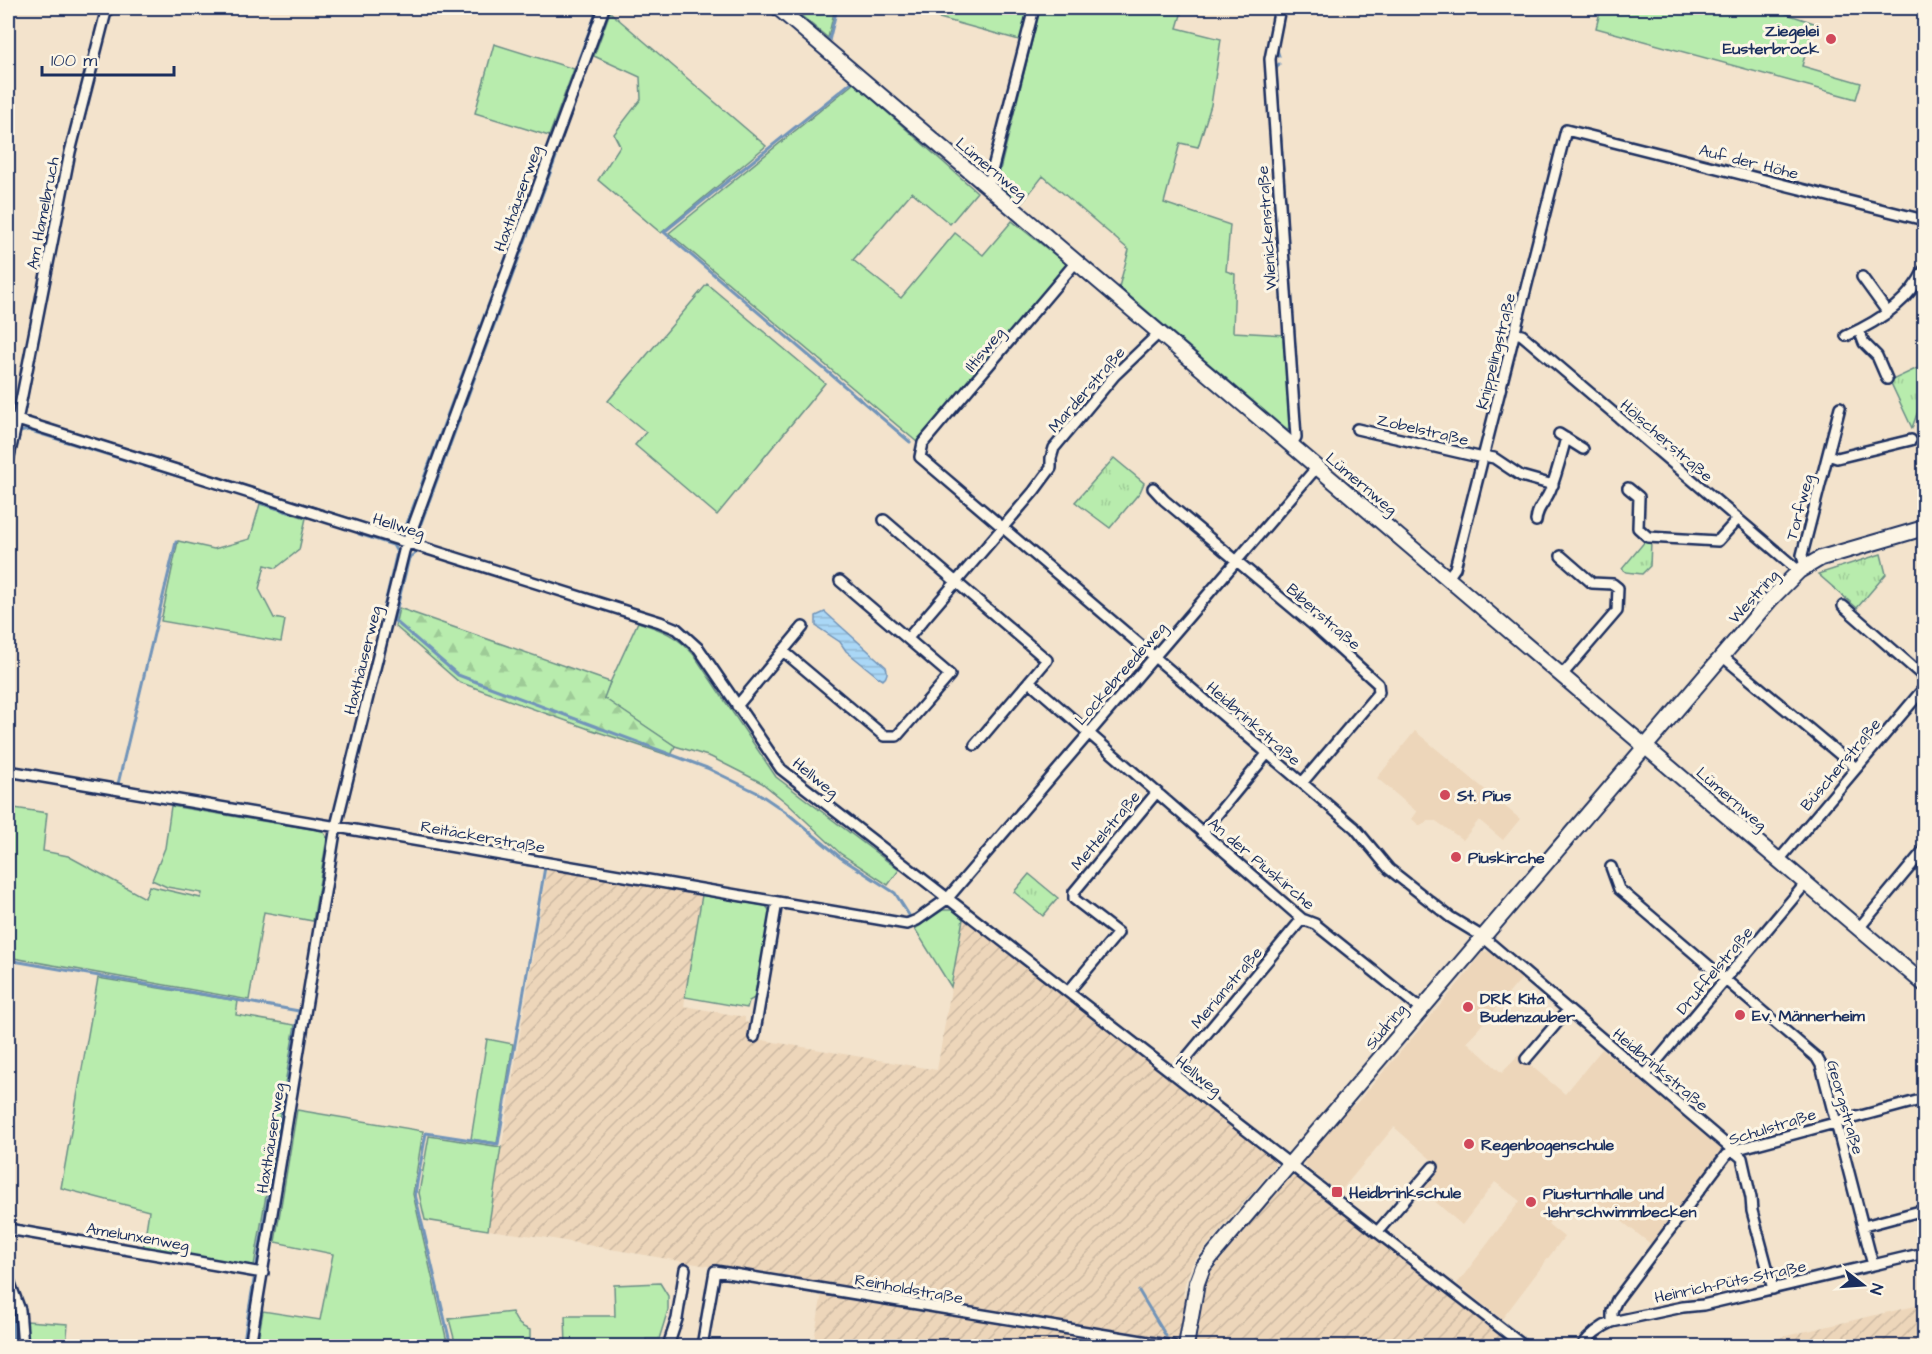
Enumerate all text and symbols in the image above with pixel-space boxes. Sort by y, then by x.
place label: Ziegelei Eusterbrock [1723,20,1820,60]
marker: Ziegelei Eusterbrock [1824,32,1838,46]
scale bar [42,39,174,77]
text: 100 m [51,48,97,73]
street label: Lümernweg [950,132,1032,206]
street label: Auf der Höhe [1697,139,1801,185]
street label: Haxthäuserweg [489,142,548,255]
street label: Am Hamelbruch [21,155,65,272]
street label: Wienickenstraße [1252,165,1282,291]
street label: Knippelingstraße [1471,290,1522,412]
street label: Iltisweg [960,323,1011,377]
street label: Marderstraße [1043,342,1131,437]
street label: Hölscherstraße [1615,394,1718,487]
street label: Zobelstraße [1375,409,1471,451]
street label: Lümernweg [1320,447,1402,521]
street label: Torfweg [1781,472,1820,543]
street label: Hellweg [370,508,427,545]
street label: Westring [1724,565,1785,629]
street label: Biberstraße [1281,578,1365,655]
street label: Haxthäuserweg [339,604,388,717]
street label: Lockebreedeweg [1070,617,1173,731]
street label: Heidbrinkstraße [1201,677,1306,771]
street label: Büscherstraße [1796,713,1886,816]
street label: Hellweg [787,752,843,804]
street label: Lümernweg [1691,762,1771,836]
place label: St. Pius [1456,785,1511,807]
street label: Mettelstraße [1066,786,1146,875]
marker: St. Pius [1438,788,1452,802]
street label: An der Piuskirche [1203,812,1320,915]
street label: Reitäckerstraße [419,815,547,859]
place label: Piuskirche [1468,847,1545,869]
marker: Piuskirche [1449,850,1463,864]
street label: Druffelstraße [1671,922,1758,1019]
street label: Merianstraße [1186,942,1268,1033]
place label: DRK Kita Budenzauber [1480,988,1575,1028]
street label: Südring [1360,999,1412,1055]
marker: DRK Kita Budenzauber [1461,1000,1475,1014]
place label: Ev. Männerheim [1752,1005,1865,1027]
marker: Ev. Männerheim [1733,1008,1747,1022]
street label: Heidbrinkstraße [1608,1023,1713,1117]
street label: Hellweg [1170,1051,1226,1102]
street label: Georgstraße [1820,1057,1869,1158]
street label: Haxthäuserweg [251,1081,292,1195]
street label: Schulstraße [1726,1103,1819,1151]
place label: Regenbogenschule [1481,1134,1615,1158]
marker: Regenbogenschule [1462,1137,1476,1151]
place label: Heidbrinkschule [1349,1182,1462,1204]
place label: Piusturnhalle und -lehrschwimmbecken [1543,1183,1696,1223]
marker: Heidbrinkschule [1330,1185,1344,1199]
marker: Piusturnhalle und -lehrschwimmbecken [1524,1195,1538,1209]
street label: Amelunxenweg [85,1217,191,1258]
street label: Heinrich-Püts-Straße [1652,1255,1808,1309]
north arrow [1833,1255,1893,1315]
street label: Reinholdstraße [853,1269,965,1309]
text: N [1864,1281,1888,1297]

